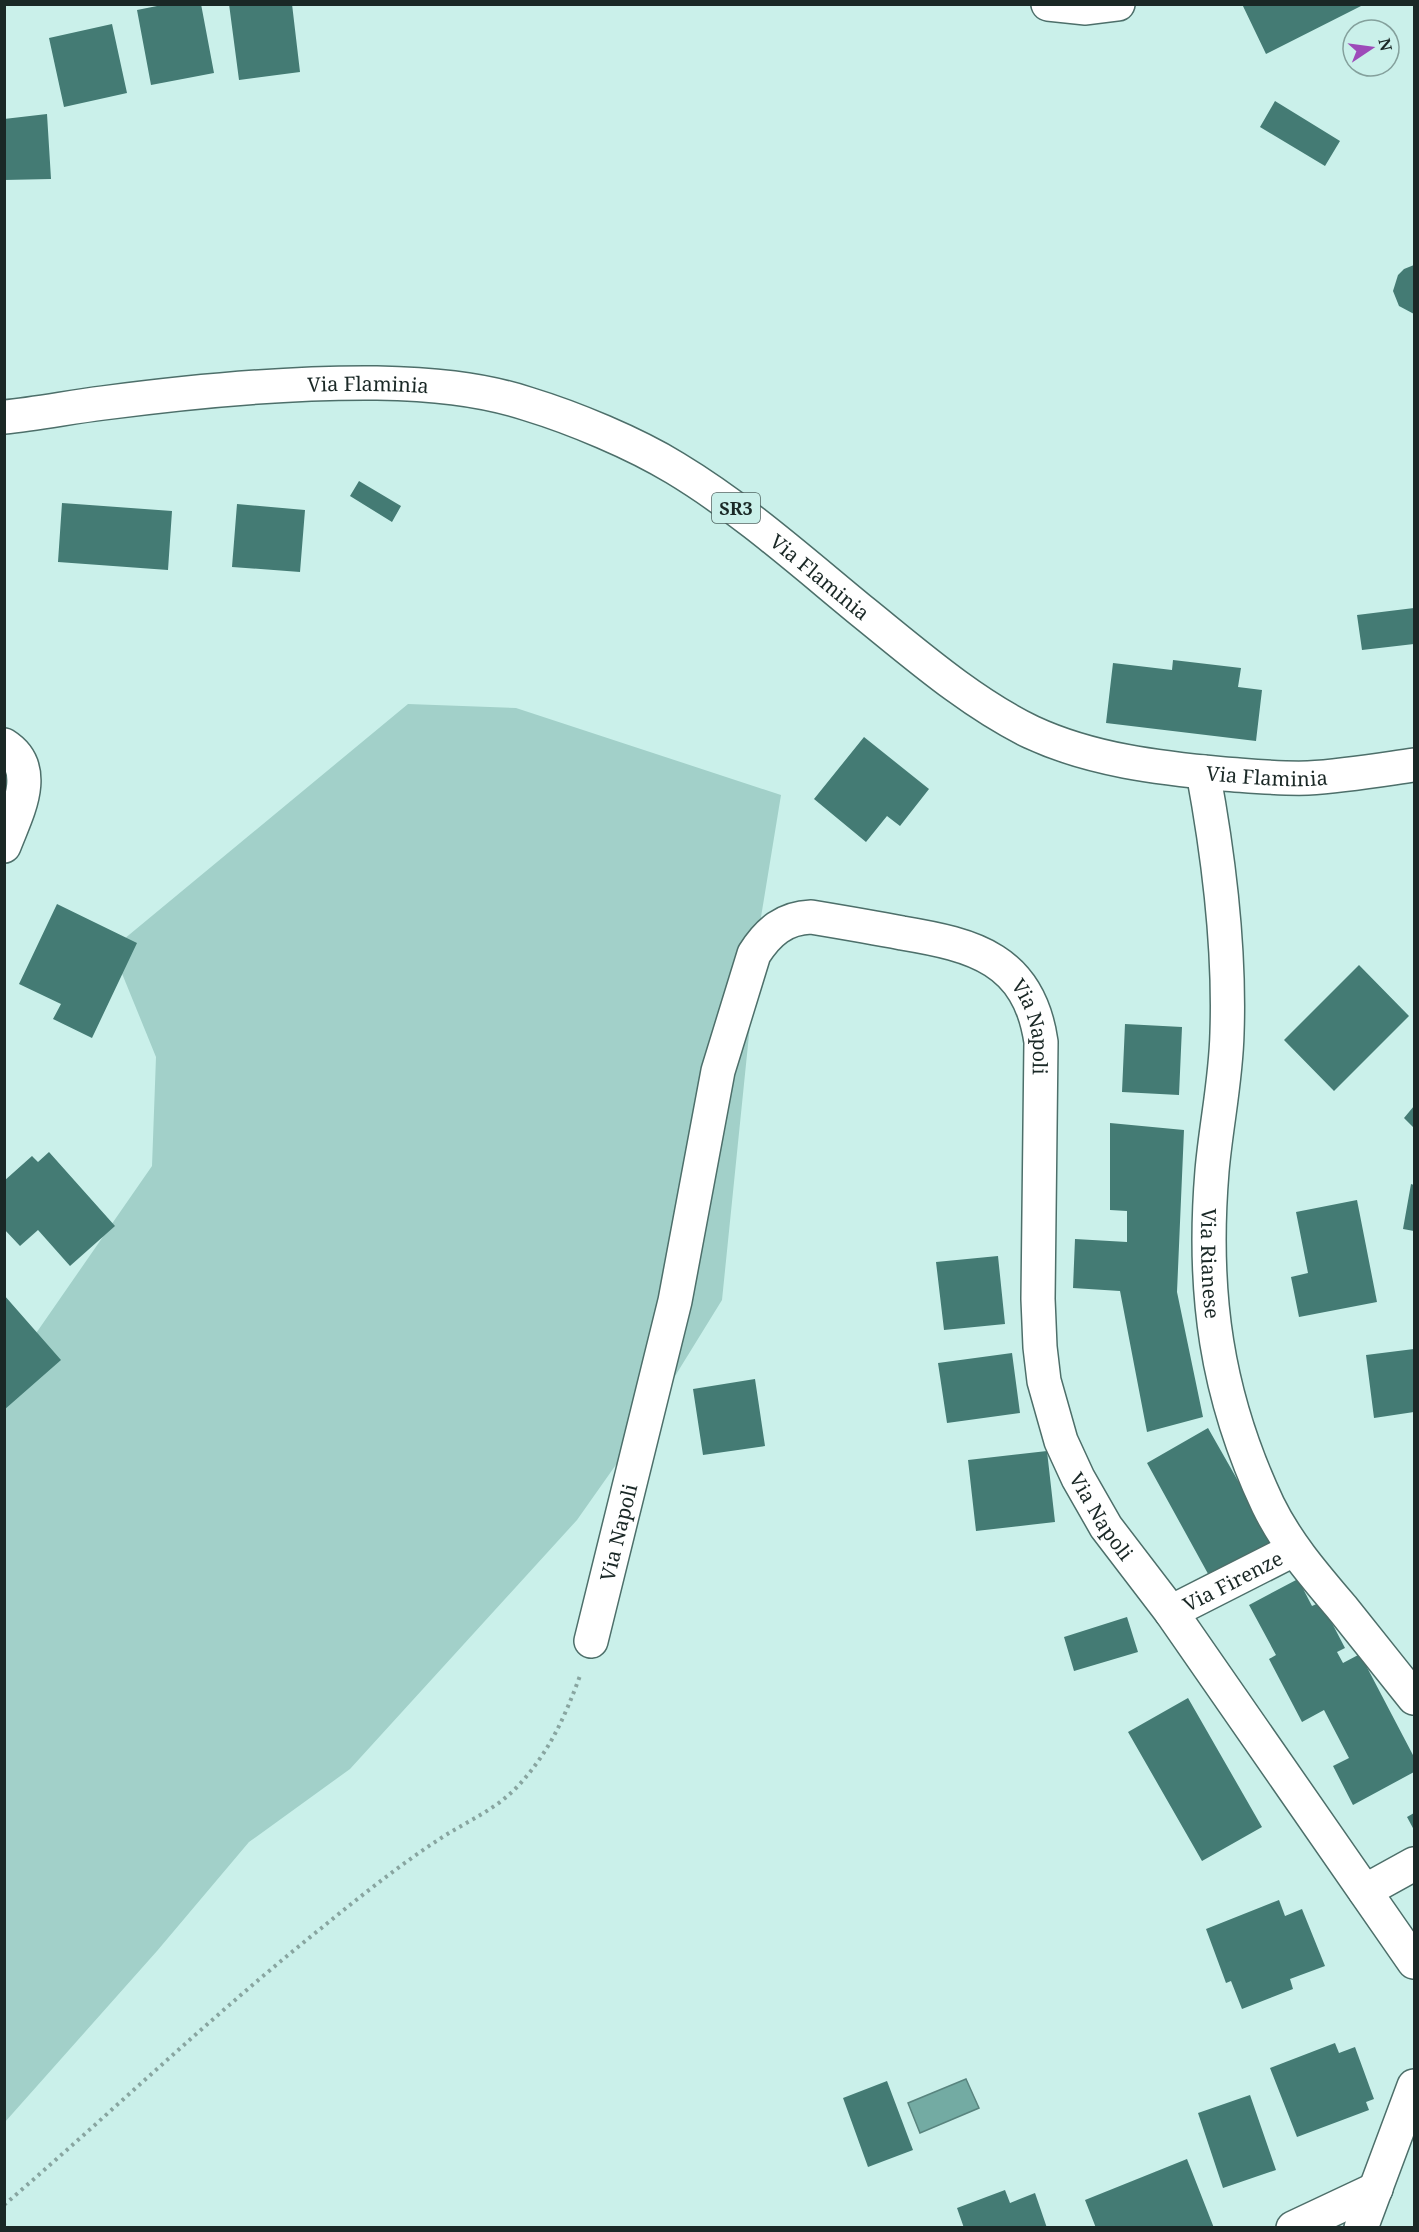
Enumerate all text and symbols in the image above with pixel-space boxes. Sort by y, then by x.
north arrow [1341,18,1401,78]
text: N [1373,36,1398,54]
street label: Via Flaminia [307,369,430,399]
road number: SR3 [712,493,760,523]
street label: Via Flaminia [765,527,876,626]
street label: Via Flaminia [1205,759,1329,792]
street label: Via Napoli [1006,973,1055,1076]
street label: Via Rianese [1195,1208,1227,1320]
street label: Via Napoli [1064,1467,1140,1566]
street label: Via Napoli [593,1480,643,1584]
street label: Via Firenze [1178,1544,1287,1617]

